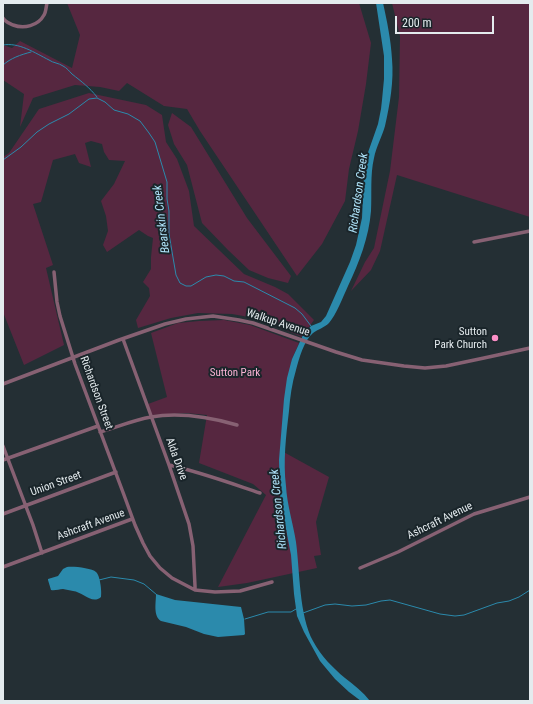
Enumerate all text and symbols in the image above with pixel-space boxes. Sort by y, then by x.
scale bar [397,8,496,34]
text: 200 m [402,16,432,30]
water label: Richardson Creek [346,152,372,234]
water label: Bearskin Creek [151,184,173,254]
street label: Walkup Avenue [245,307,311,339]
place label: Sutton Park Church [434,325,487,351]
marker: Sutton Park Church [490,333,500,343]
street label: Richardson Street [77,355,115,431]
park label: Sutton Park [210,366,260,380]
street label: Alda Drive [162,436,190,482]
water label: Richardson Creek [268,468,290,550]
street label: Union Street [29,469,83,499]
street label: Ashcraft Avenue [405,499,475,543]
street label: Ashcraft Avenue [55,507,127,543]

